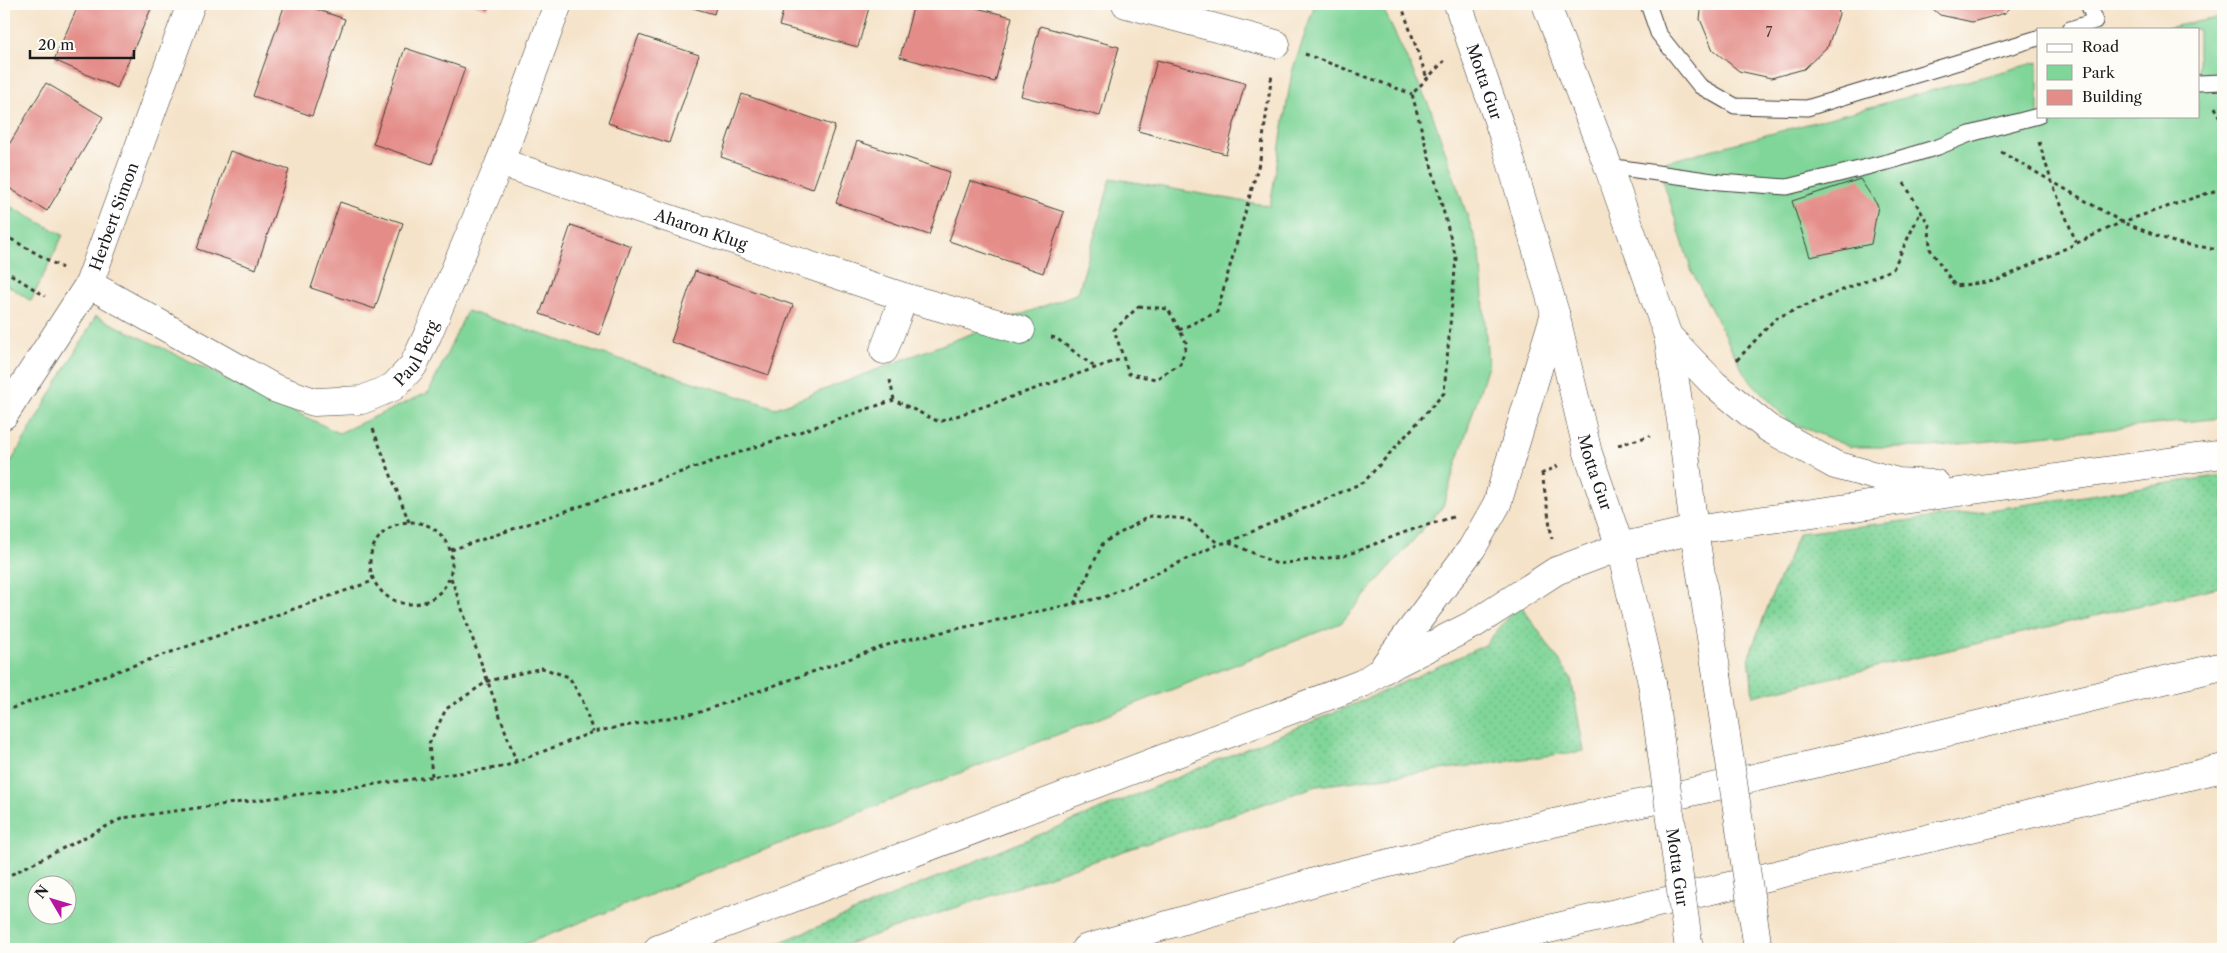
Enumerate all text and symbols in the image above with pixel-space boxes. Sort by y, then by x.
house number: 7 [1766,23,1773,41]
scale bar [30,28,134,60]
legend [2037,28,2200,118]
text: 20 m [38,35,74,54]
text: Road [2082,37,2119,56]
street label: Motta Gur [1462,41,1507,122]
text: Park [2082,63,2116,82]
text: Building [2082,87,2142,106]
street label: Herbert Simon [85,160,142,273]
street label: Aharon Klug [651,204,751,254]
street label: Paul Berg [389,317,443,390]
street label: Motta Gur [1574,432,1617,513]
street label: Motta Gur [1662,827,1693,908]
north arrow [28,876,78,926]
text: N [31,882,53,902]

